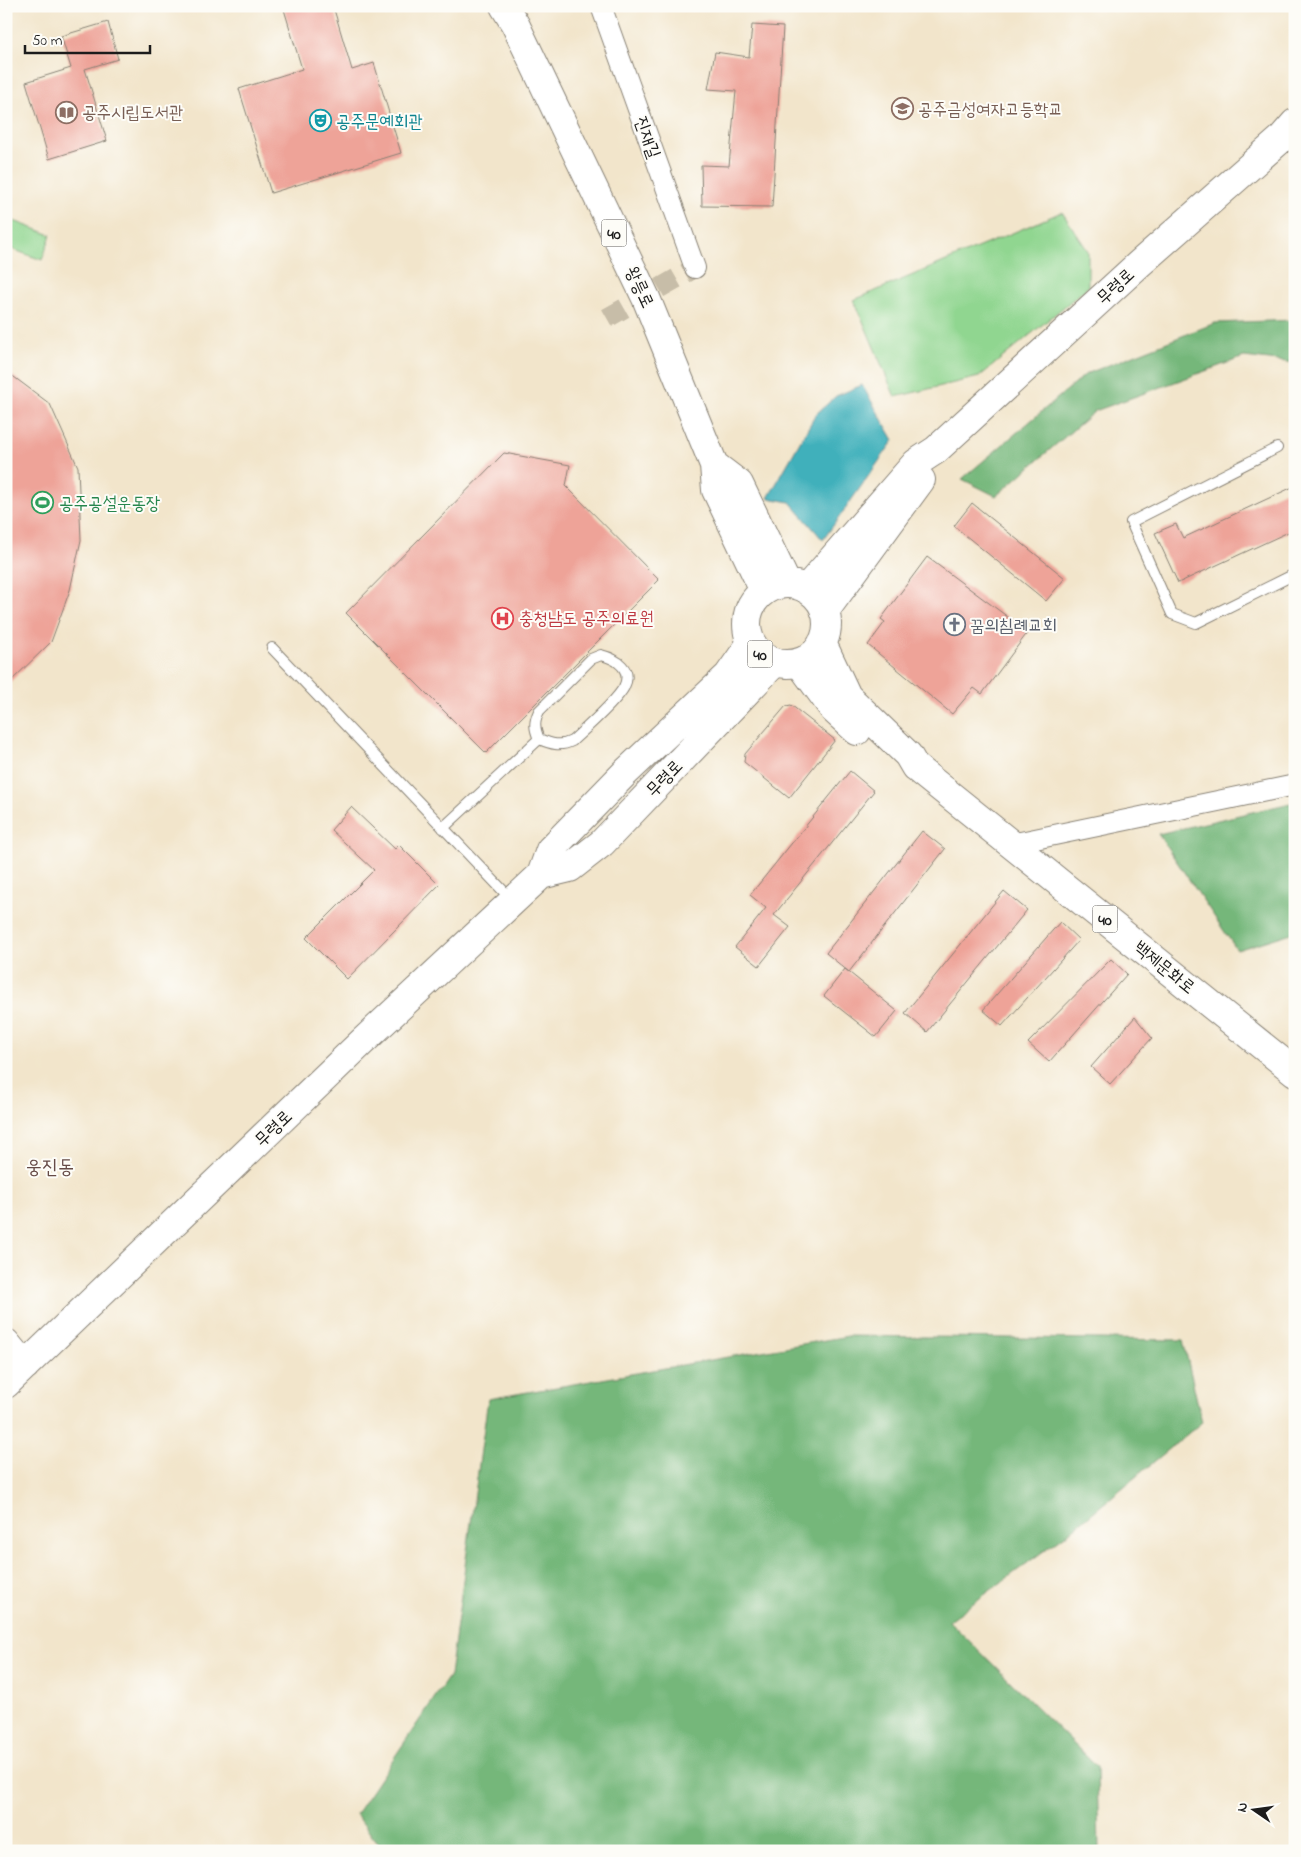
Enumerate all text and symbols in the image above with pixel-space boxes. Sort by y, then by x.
scale bar [25,22,150,54]
text: 50 m [32,30,63,52]
school or university icon: 공주금성여자고등학교 [890,97,914,121]
place label: 공주금성여자고등학교 [918,98,1063,124]
library icon: 공주시립도서관 [54,100,78,124]
place label: 공주시립도서관 [82,101,183,127]
theatre icon: 공주문예회관 [308,109,332,133]
place label: 공주문예회관 [336,110,423,136]
street label: 진재길 [626,113,666,163]
road number: 40 [602,220,626,247]
street label: 왕릉로 [617,263,659,313]
street label: 무령로 [1092,263,1141,312]
sports icon: 공주공설운동장 [31,491,55,515]
place label: 공주공설운동장 [59,492,160,518]
hospital icon: 충청남도 공주의료원 [491,606,515,630]
place label: 충청남도 공주의료원 [519,607,654,633]
church icon: 꿈의침례교회 [942,613,966,637]
place label: 꿈의침례교회 [970,614,1057,640]
road number: 40 [748,641,772,668]
street label: 무령로 [641,755,690,804]
road number: 40 [1092,906,1118,932]
street label: 백제문화로 [1127,936,1200,1001]
street label: 무령로 [250,1105,299,1154]
district label: 웅진동 [26,1154,74,1183]
north arrow [1228,1784,1278,1834]
text: N [1232,1800,1254,1814]

